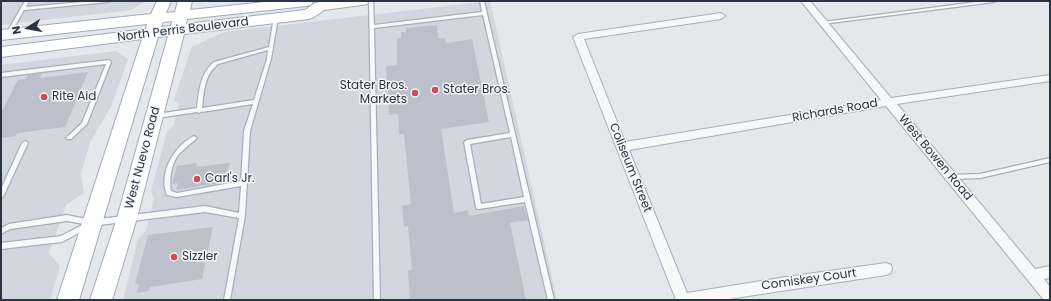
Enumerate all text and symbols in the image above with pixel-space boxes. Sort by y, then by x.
north arrow [8,8,48,48]
street label: North Perris Boulevard [117,15,249,45]
text: N [8,25,25,36]
place label: Stater Bros. Markets [340,79,407,107]
place label: Stater Bros. [443,83,510,97]
marker: Stater Bros. [430,85,440,95]
marker: Stater Bros. Markets [410,88,420,98]
place label: Rite Aid [52,90,96,104]
marker: Rite Aid [39,92,49,102]
street label: Richards Road [791,96,879,126]
street label: West Nuevo Road [122,105,164,211]
street label: West Bowen Road [895,112,975,204]
street label: Coliseum Street [606,121,654,215]
place label: Carl's Jr. [205,172,255,186]
marker: Carl's Jr. [192,174,202,184]
place label: Sizzler [182,250,218,264]
marker: Sizzler [169,252,179,262]
street label: Comiskey Court [761,266,857,294]

